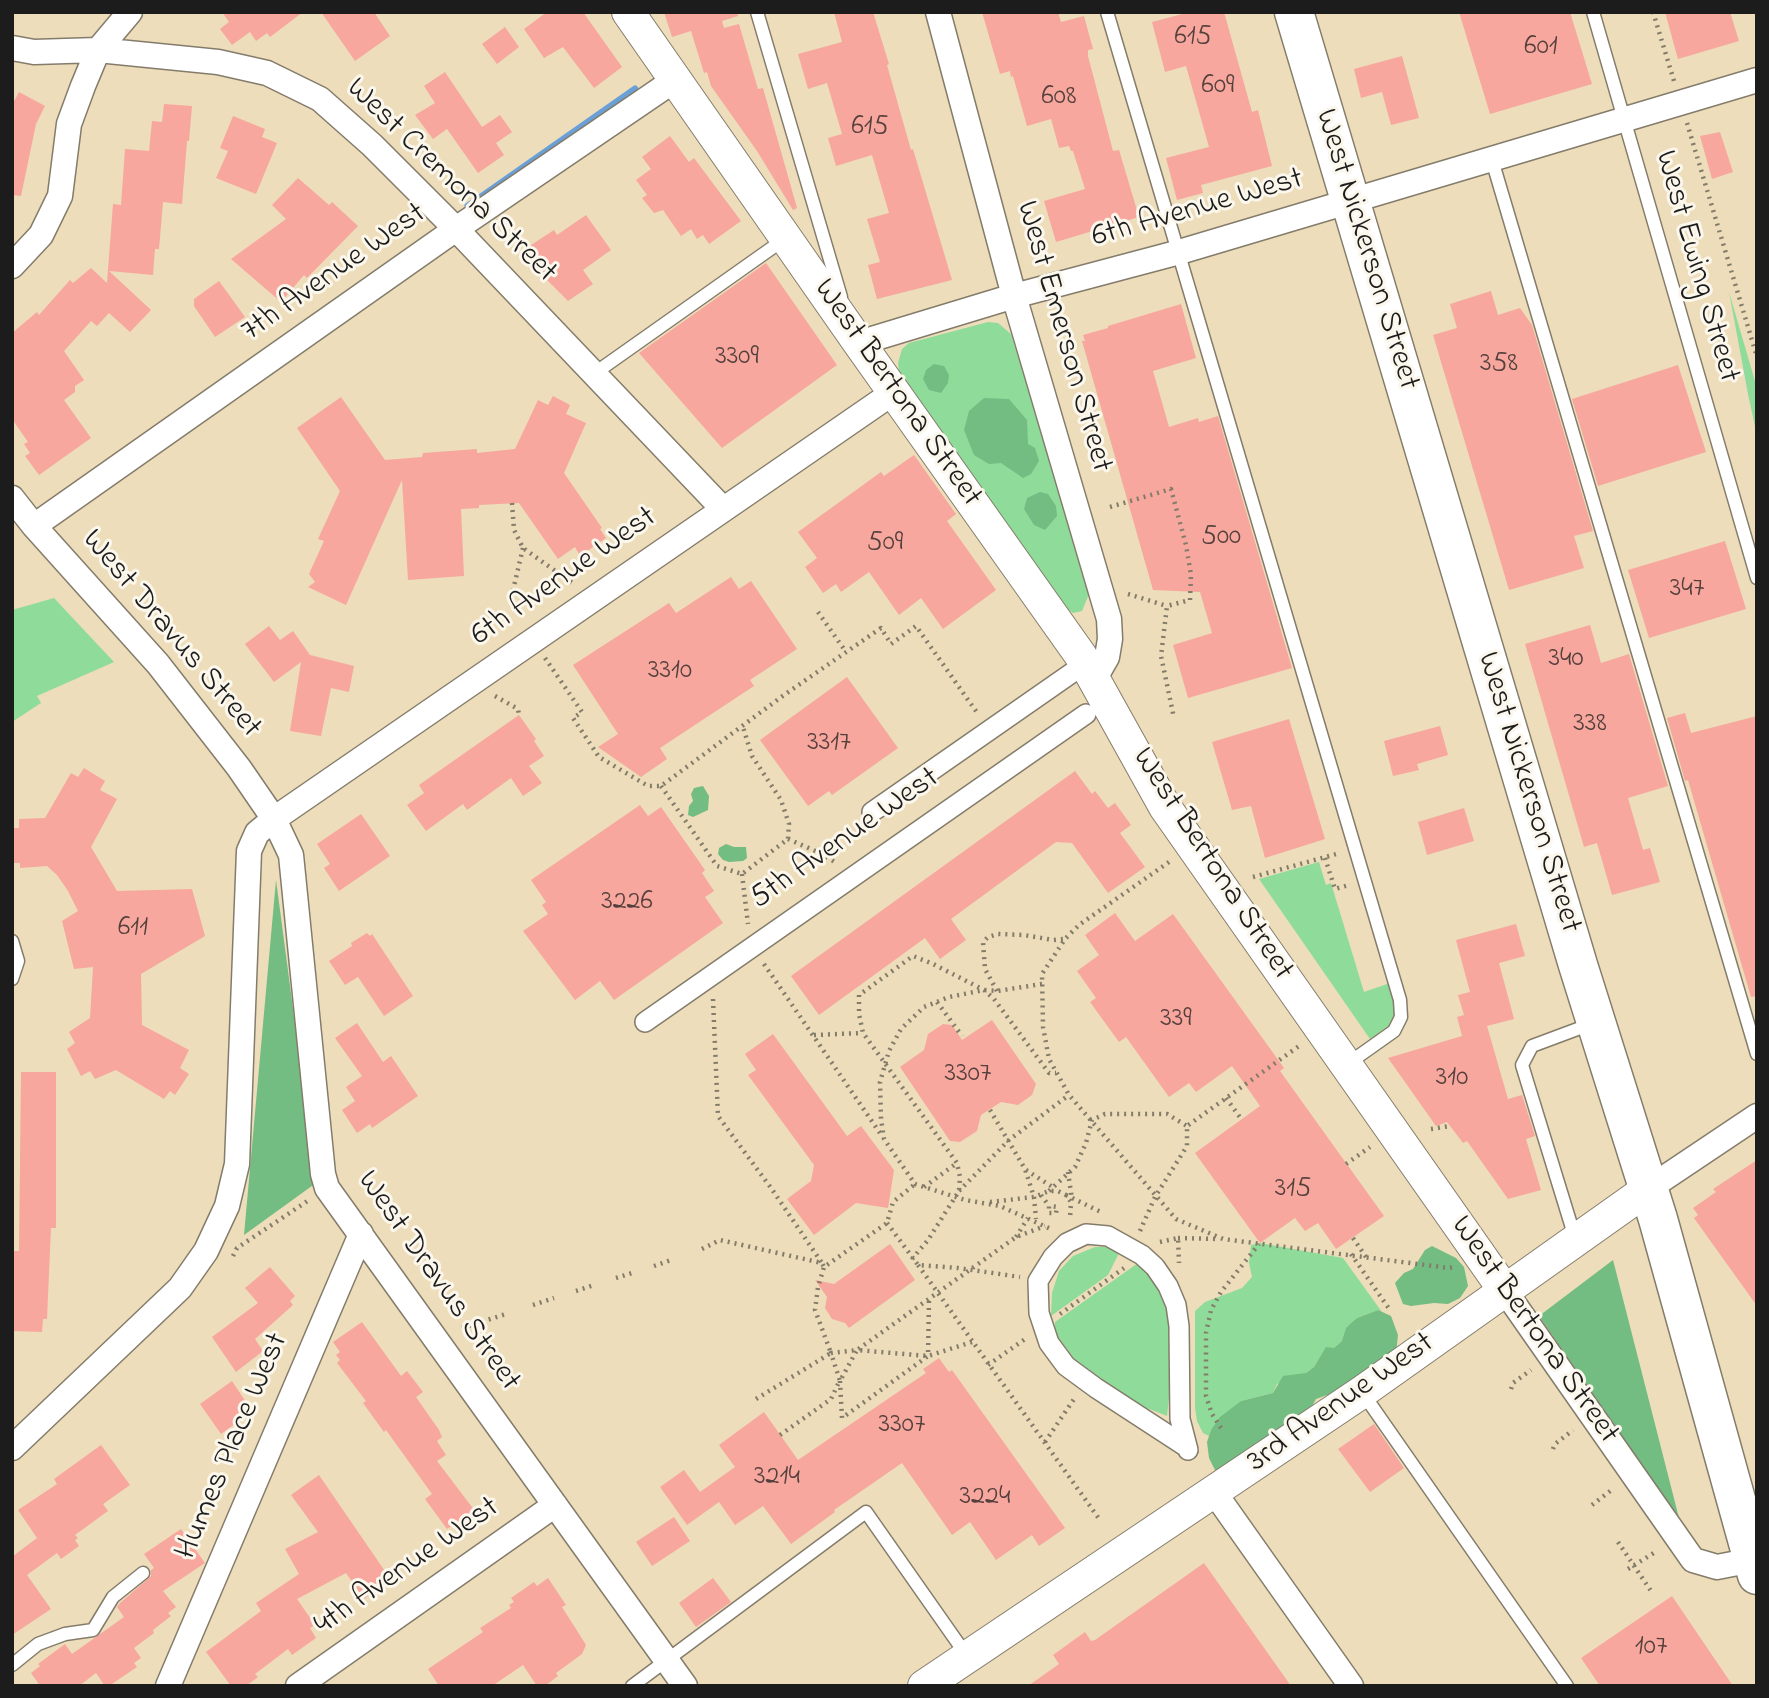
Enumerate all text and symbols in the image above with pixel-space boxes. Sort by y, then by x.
house number: 615 [1174,21,1212,55]
house number: 601 [1524,31,1558,65]
house number: 609 [1202,70,1234,104]
street label: West Cremona Street [336,71,564,293]
house number: 608 [1042,81,1076,115]
street label: West Nickerson Street [1304,105,1426,395]
house number: 615 [851,111,889,145]
street label: West Ewing Street [1644,147,1746,387]
street label: 6th Avenue West [1088,162,1308,258]
street label: 7th Avenue West [235,196,435,352]
street label: West Emerson Street [1005,197,1119,477]
street label: West Bertona Street [803,273,989,515]
house number: 3309 [715,341,759,375]
house number: 358 [1480,348,1518,382]
street label: 6th Avenue West [465,500,665,656]
house number: 500 [1201,521,1241,555]
street label: West Dravus Street [72,523,268,747]
house number: 509 [867,527,903,561]
house number: 347 [1670,573,1704,607]
house number: 340 [1548,643,1584,677]
street label: West Nickerson Street [1466,648,1588,938]
house number: 3310 [648,655,692,689]
house number: 338 [1573,708,1607,742]
house number: 3317 [807,727,851,761]
street label: West Bertona Street [1122,742,1300,988]
street label: 5th Avenue West [744,761,948,919]
house number: 3226 [601,886,653,920]
house number: 611 [118,912,148,946]
house number: 339 [1160,1003,1192,1037]
house number: 3307 [945,1058,991,1092]
house number: 310 [1436,1062,1468,1096]
street label: West Dravus Street [347,1164,527,1400]
house number: 315 [1275,1173,1311,1207]
street label: West Bertona Street [1440,1210,1626,1452]
street label: 3rd Avenue West [1241,1325,1443,1483]
street label: Humes Place West [169,1328,299,1566]
house number: 3307 [879,1409,925,1443]
house number: 3214 [754,1461,800,1495]
house number: 3224 [960,1481,1010,1515]
street label: 4th Avenue West [308,1490,508,1646]
house number: 107 [1635,1631,1667,1665]

